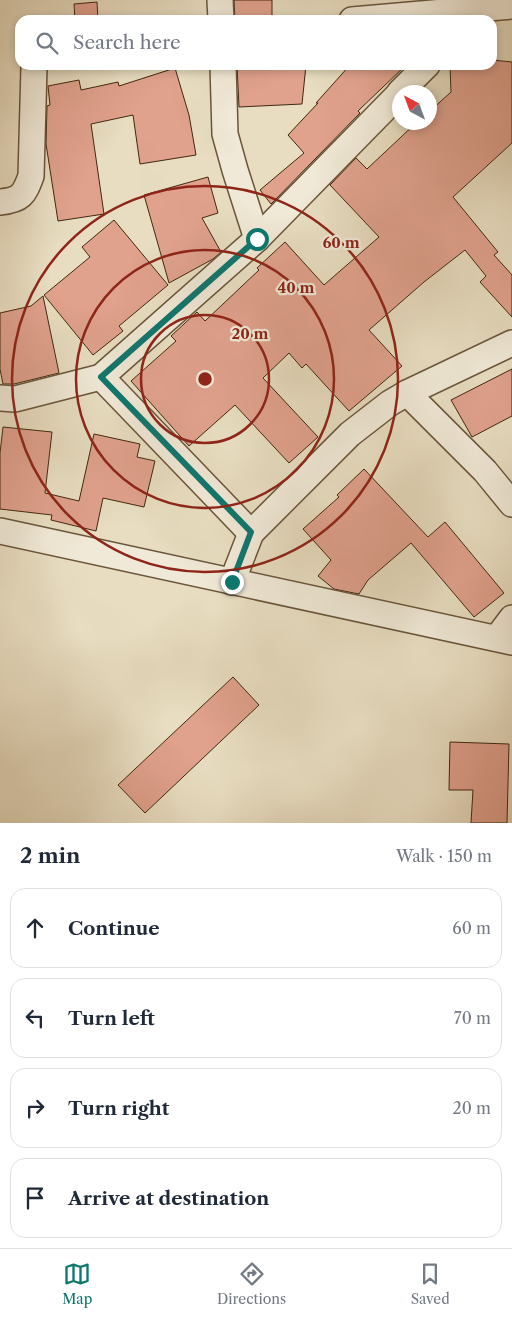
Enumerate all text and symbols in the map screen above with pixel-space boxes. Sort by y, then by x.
search box [15,15,497,70]
icon: search [33,29,61,57]
text: Search here [73,31,181,54]
north arrow [392,85,437,130]
route start [246,228,269,251]
text: 60 m [322,233,360,252]
text: 40 m [277,278,315,297]
text: 20 m [231,324,269,343]
centre of rings [196,370,214,388]
route end [221,571,244,594]
text: 2 min [20,843,80,868]
text: Walk · 150 m [396,846,492,866]
icon: ahead [21,914,49,942]
text: Continue [68,917,160,940]
text: 60 m [452,918,491,938]
icon: left [21,1004,49,1032]
text: Turn left [68,1007,155,1030]
text: 70 m [454,1008,491,1028]
icon: right [21,1094,49,1122]
text: Turn right [68,1097,169,1120]
text: 20 m [452,1098,491,1118]
icon: arrive [21,1184,49,1212]
text: Arrive at destination [68,1187,269,1210]
tab: Map [62,1260,92,1308]
tab: Directions [217,1260,286,1308]
tab: Saved [411,1260,450,1308]

